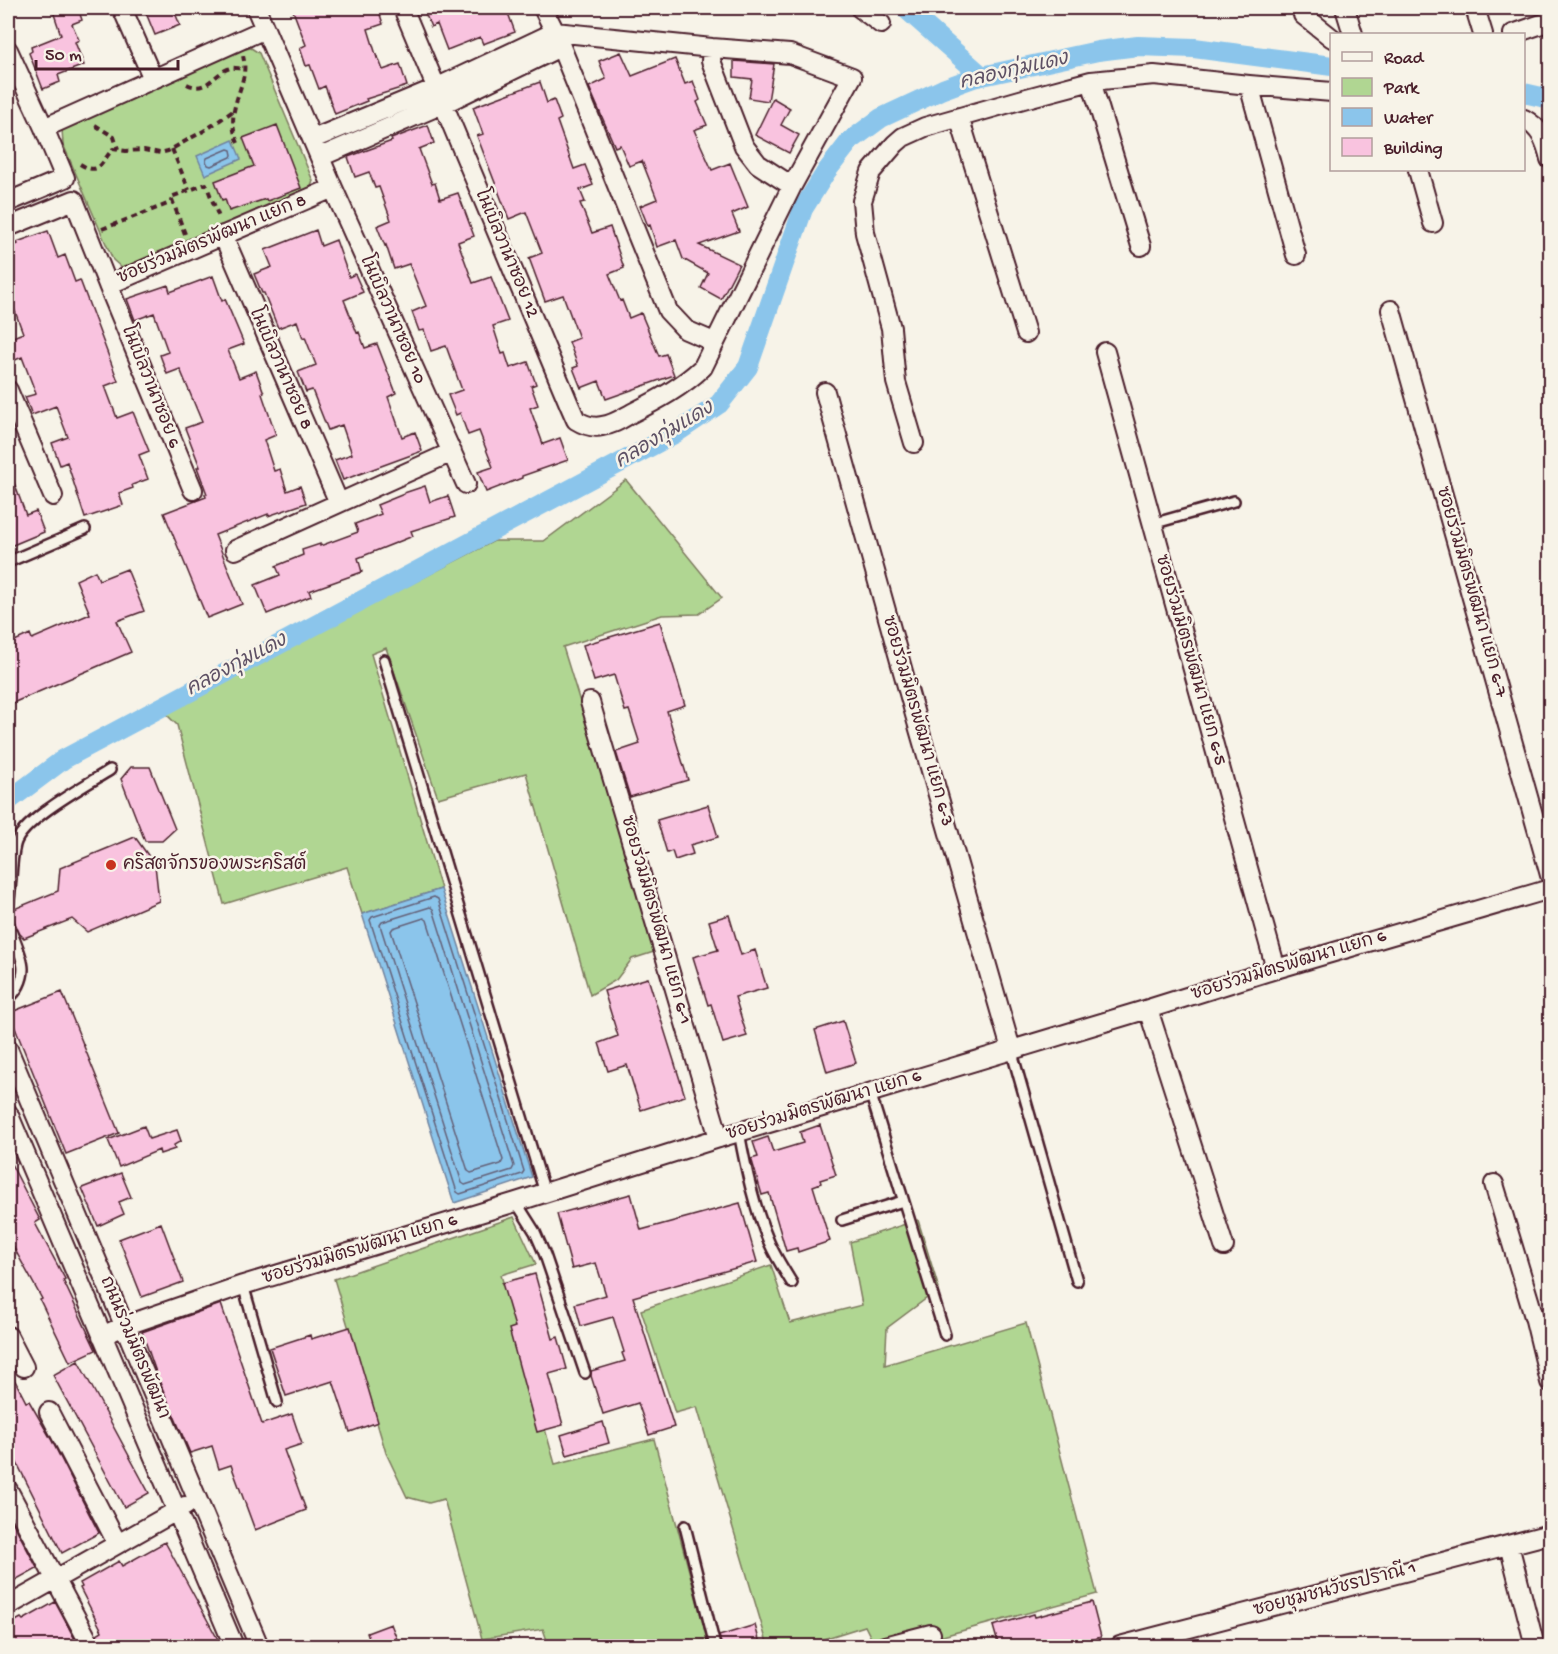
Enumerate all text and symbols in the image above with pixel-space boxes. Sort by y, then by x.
scale bar [36,33,178,71]
legend [1330,33,1525,171]
water label: คลองกุ่มแดง [957,44,1072,96]
text: 50 m [45,46,82,67]
text: Road [1384,49,1425,70]
text: Park [1383,79,1420,100]
text: Water [1384,109,1434,130]
text: Building [1383,139,1443,160]
street label: โนเบิลวานาซอย 12 [470,185,547,321]
street label: ซอยร่วมมิตรพัฒนา แยก 8 [113,187,310,289]
street label: โนเบิลวานาซอย 10 [354,250,434,388]
street label: โนเบิลวานาซอย 8 [244,303,321,433]
street label: โนเบิลวานาซอย 6 [116,321,189,452]
water label: คลองกุ่มแดง [610,393,720,474]
street label: ซอยร่วมมิตรพัฒนา แยก 6-7 [1431,483,1515,700]
street label: ซอยร่วมมิตรพัฒนา แยก 6-5 [1150,551,1234,768]
street label: ซอยร่วมมิตรพัฒนา แยก 6-3 [877,612,961,829]
water label: คลองกุ่มแดง [181,626,293,702]
street label: ซอยร่วมมิตรพัฒนา แยก 6-1 [615,812,699,1027]
place label: คริสตจักรของพระคริสต์ [123,850,307,876]
marker: คริสตจักรของพระคริสต์ [104,858,118,872]
street label: ซอยร่วมมิตรพัฒนา แยก 6 [1188,922,1390,1006]
street label: ซอยร่วมมิตรพัฒนา แยก 6 [723,1062,925,1146]
street label: ซอยร่วมมิตรพัฒนา แยก 6 [259,1206,461,1290]
street label: ถนนร่วมมิตรพัฒนา [94,1272,177,1422]
street label: ซอยชุมชนวัชรปราณี 1 [1250,1554,1419,1623]

